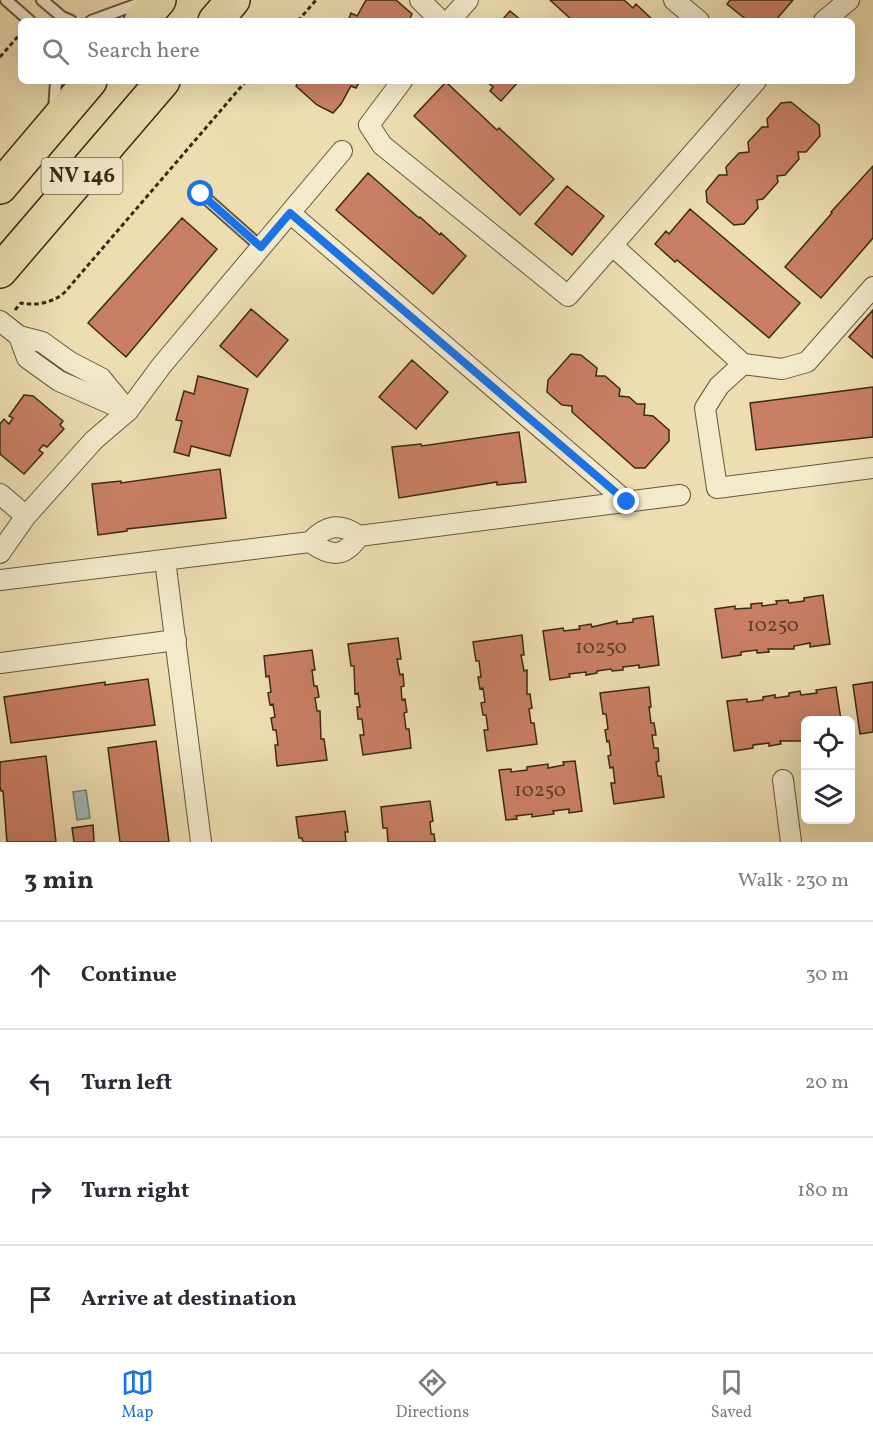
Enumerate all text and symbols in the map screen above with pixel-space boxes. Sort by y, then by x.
search box [18,18,855,84]
icon: search [39,35,72,68]
text: Search here [87,36,200,67]
road number: NV 146 [42,158,122,194]
route start [187,180,213,206]
route end [613,488,639,514]
house number: 10250 [747,612,799,640]
house number: 10250 [575,634,627,662]
map controls [801,716,855,824]
button: locate [801,716,855,770]
button: layers [801,770,855,824]
house number: 10250 [514,777,566,805]
text: 3 min [24,863,94,899]
text: Walk · 230 m [738,867,849,895]
icon: ahead [24,959,57,992]
text: Continue [81,960,177,991]
text: 30 m [805,961,849,989]
icon: left [24,1067,57,1100]
text: Turn left [81,1068,172,1099]
text: 20 m [805,1069,849,1097]
icon: right [24,1175,57,1208]
text: Turn right [81,1176,189,1207]
text: 180 m [797,1177,849,1205]
icon: arrive [24,1283,57,1316]
text: Arrive at destination [81,1284,297,1315]
tab: Map [121,1366,154,1424]
tab: Directions [396,1366,469,1424]
tab: Saved [711,1366,752,1424]

